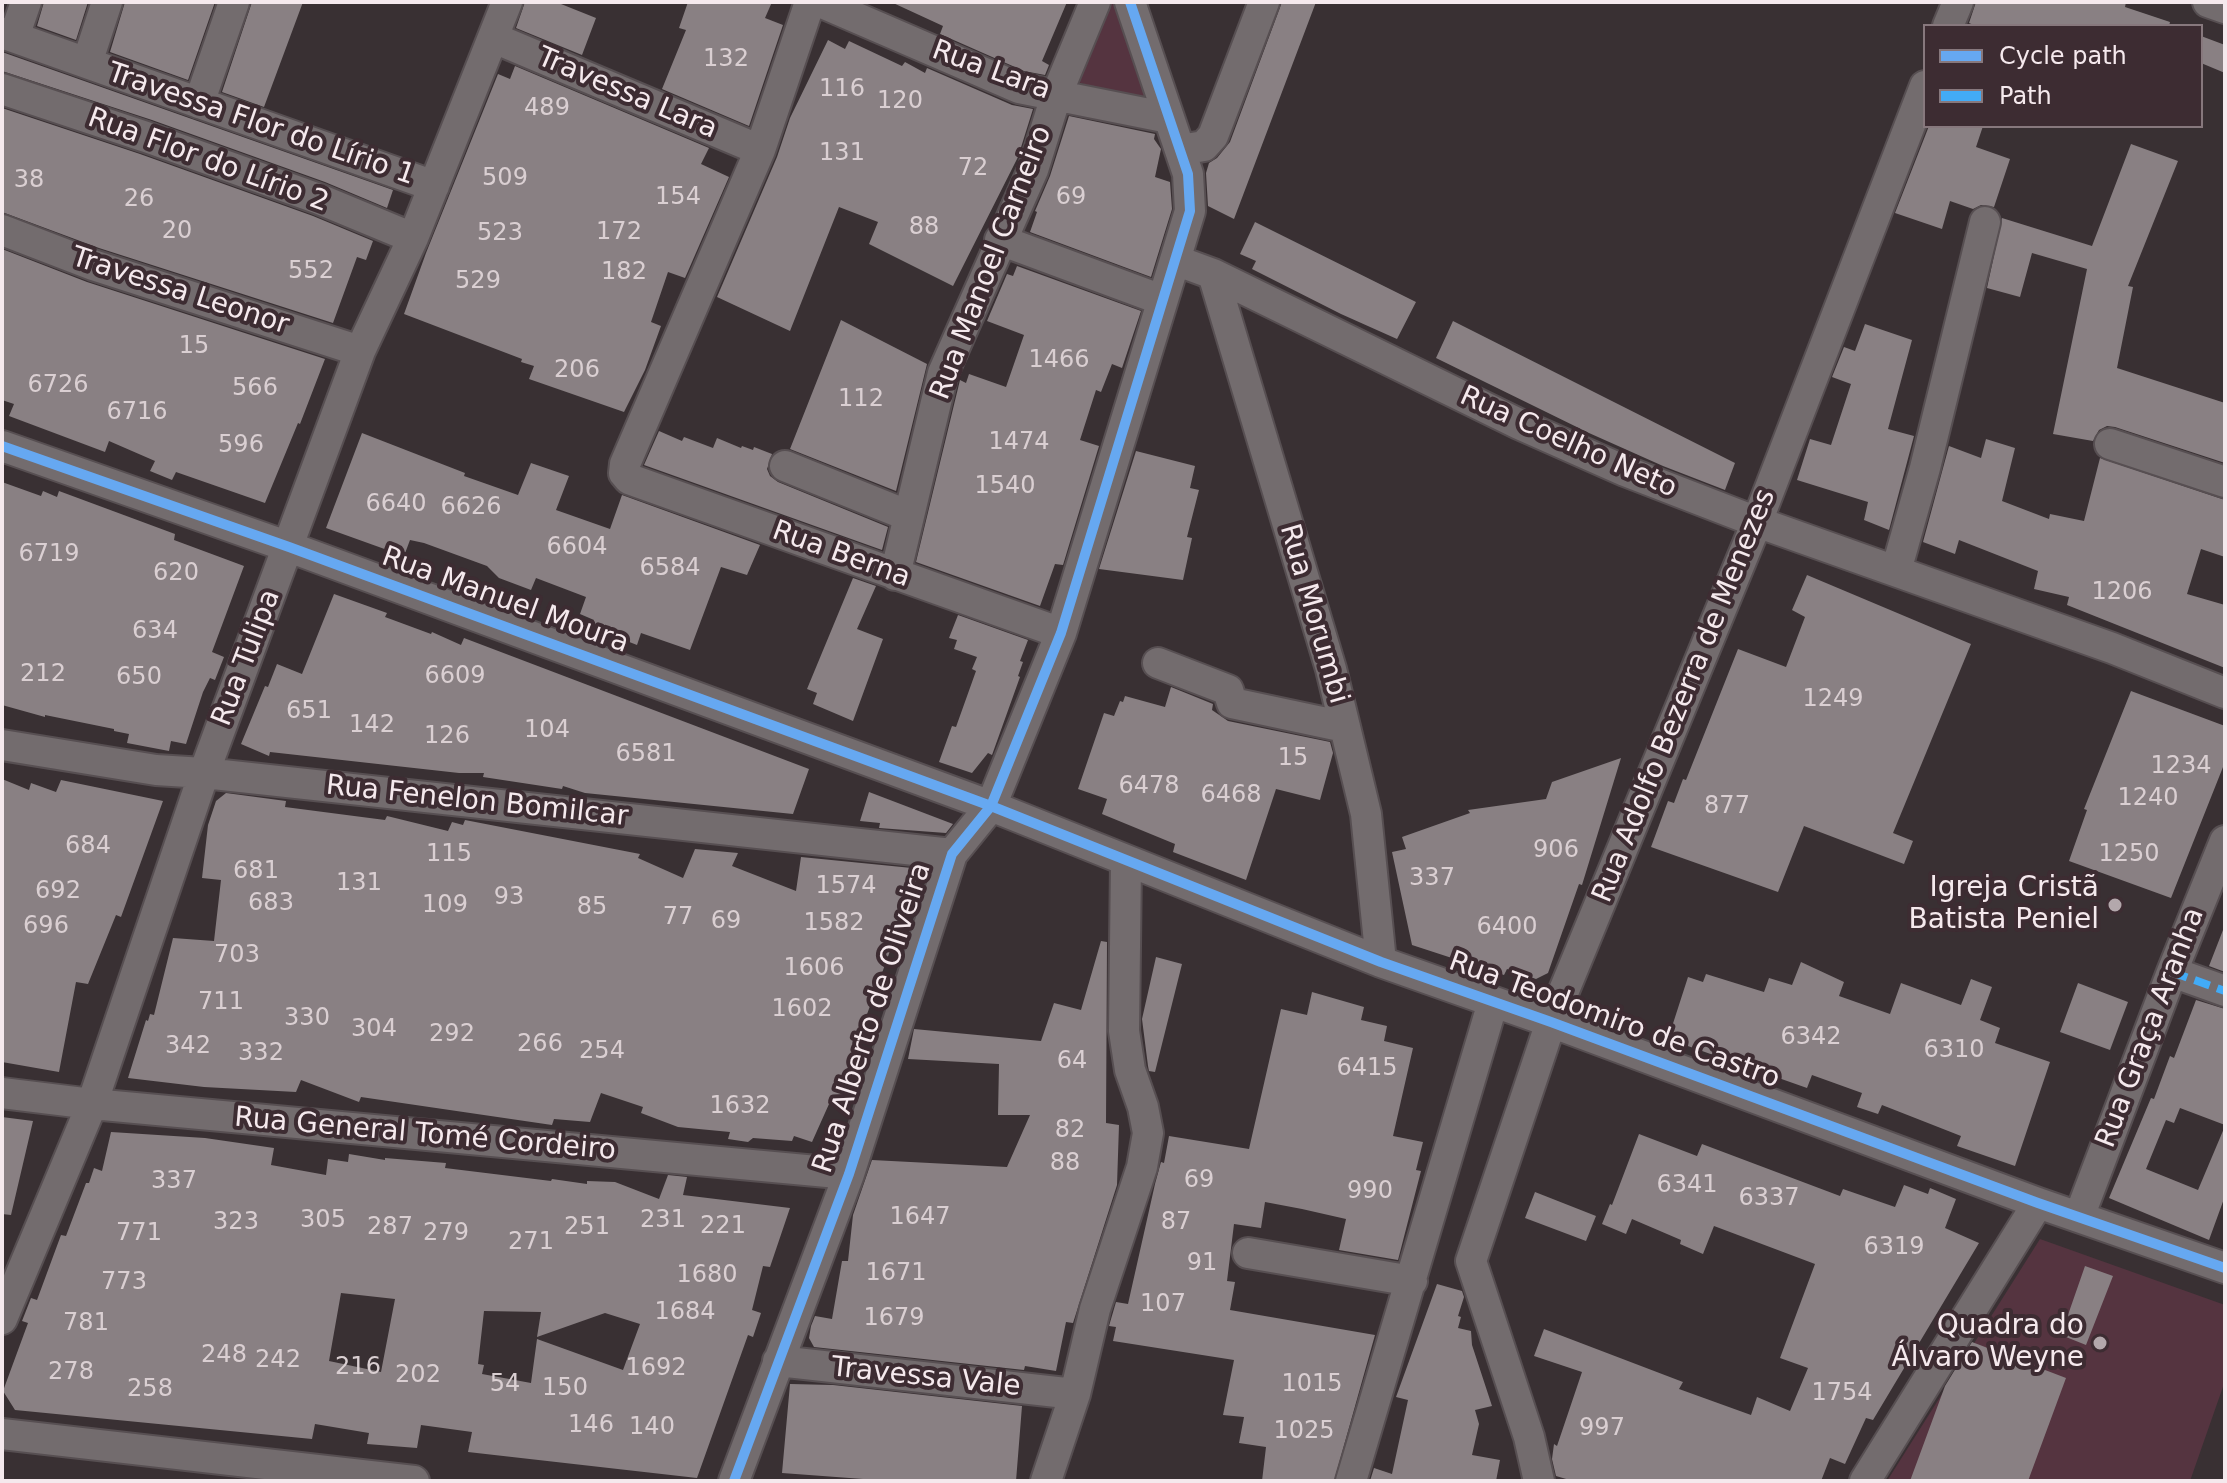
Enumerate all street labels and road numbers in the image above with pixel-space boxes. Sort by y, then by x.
street label: Rua Lara [927,34,1055,108]
street label: Travessa Lara [532,41,722,147]
street label: Travessa Flor do Lírio 1 [103,57,419,193]
street label: Rua Flor do Lírio 2 [83,102,333,220]
street label: Rua Manoel Carneiro [924,121,1060,405]
street label: Travessa Leonor [67,241,293,343]
street label: Rua Coelho Neto [1454,380,1682,506]
street label: Rua Adolfo Bezerra de Menezes [1586,484,1784,908]
street label: Rua Berna [767,515,915,595]
street label: Rua Morumbi [1271,520,1355,708]
street label: Rua Manuel Moura [377,541,633,661]
street label: Rua Tulipa [206,585,288,731]
street label: Rua Fenelon Bomilcar [324,769,630,835]
street label: Rua Alberto de Oliveira [807,859,939,1177]
street label: Rua Graça Aranha [2090,903,2212,1153]
street label: Rua Teodomiro de Castro [1444,945,1784,1097]
street label: Rua General Tomé Cordeiro [233,1102,617,1168]
street label: Travessa Vale [830,1351,1022,1405]

